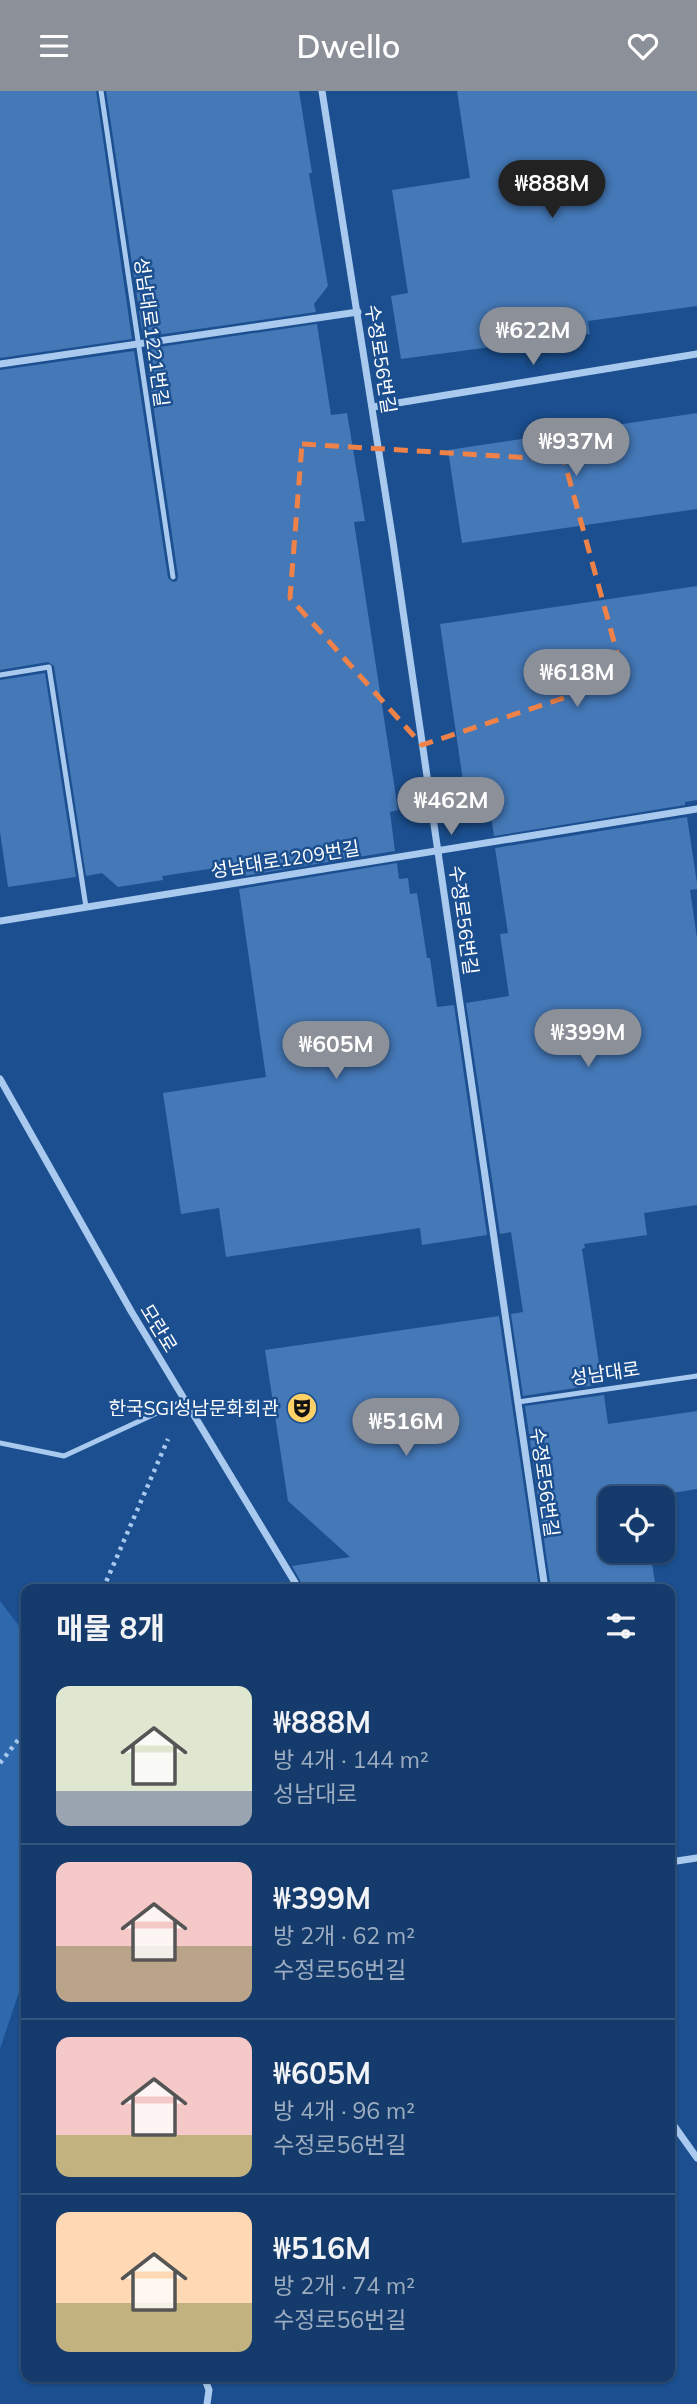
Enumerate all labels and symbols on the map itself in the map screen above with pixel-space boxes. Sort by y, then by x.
pin: ₩888M [503,160,601,220]
street label: 성남대로1221번길 [130,256,174,408]
street label: 수정로56번길 [361,303,401,415]
pin: ₩622M [484,307,582,367]
pin: ₩937M [527,419,625,478]
pin: ₩618M [528,649,626,709]
pin: ₩462M [402,777,500,837]
street label: 성남대로1209번길 [209,835,361,883]
street label: 수정로56번길 [444,864,484,976]
pin: ₩399M [539,1009,637,1069]
pin: ₩605M [287,1021,385,1081]
street label: 모란로 [135,1299,183,1357]
street label: 성남대로 [569,1356,641,1390]
theatre icon: 한국SGI성남문화회관 [285,1391,319,1425]
place label: 한국SGI성남문화회관 [109,1396,279,1420]
pin: ₩516M [357,1399,455,1458]
street label: 수정로56번길 [525,1426,565,1538]

